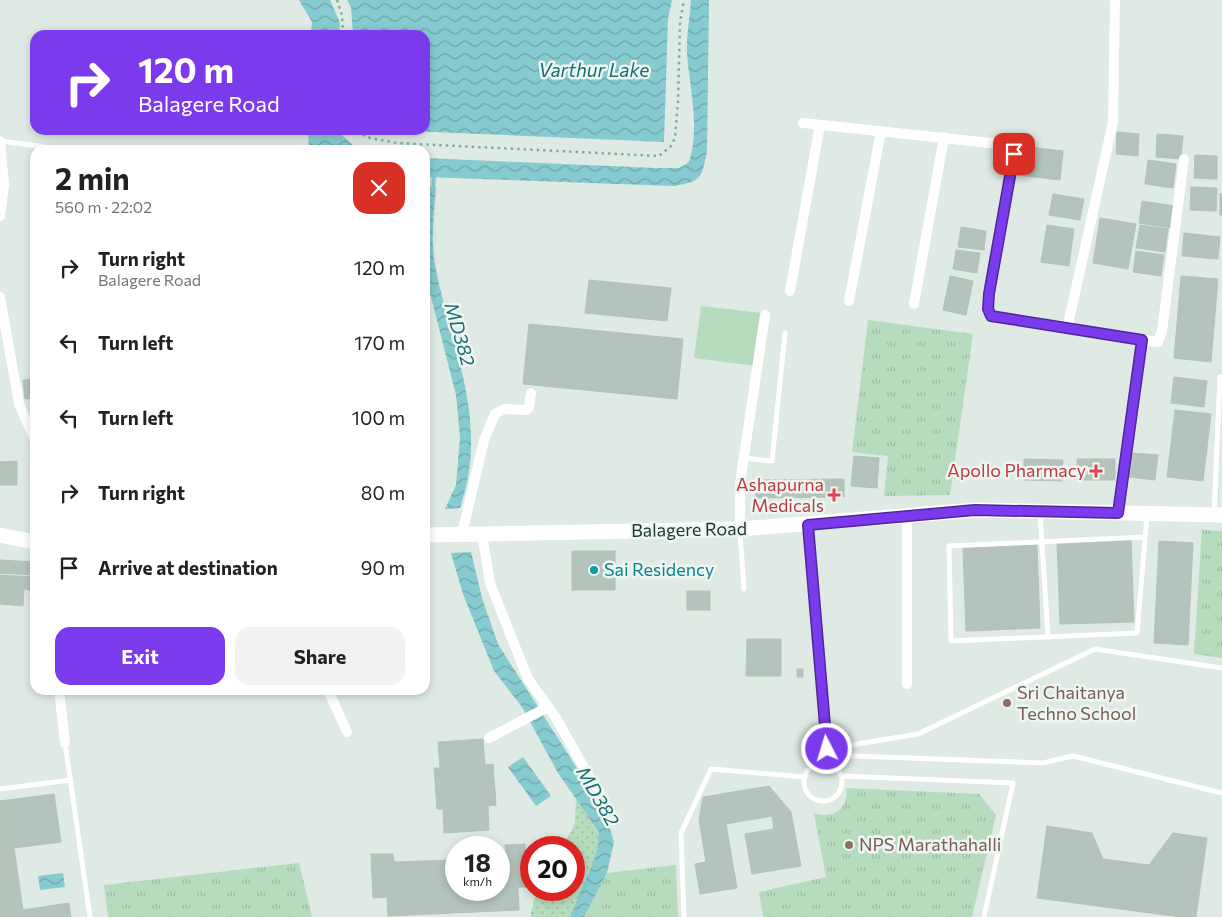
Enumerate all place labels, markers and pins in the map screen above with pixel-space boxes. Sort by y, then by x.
pin [993,133,1035,175]
place label: Apollo Pharmacy [947,459,1086,481]
marker: Apollo Pharmacy [1090,465,1102,477]
place label: Ashapurna Medicals [736,473,824,516]
marker: Ashapurna Medicals [828,489,840,501]
place label: Sai Residency [604,558,714,580]
marker: Sai Residency [588,564,600,576]
place label: Sri Chaitanya Techno School [1017,681,1136,724]
marker: Sri Chaitanya Techno School [1001,697,1013,709]
place label: NPS Marathahalli [859,833,1001,855]
marker: NPS Marathahalli [843,839,855,851]

